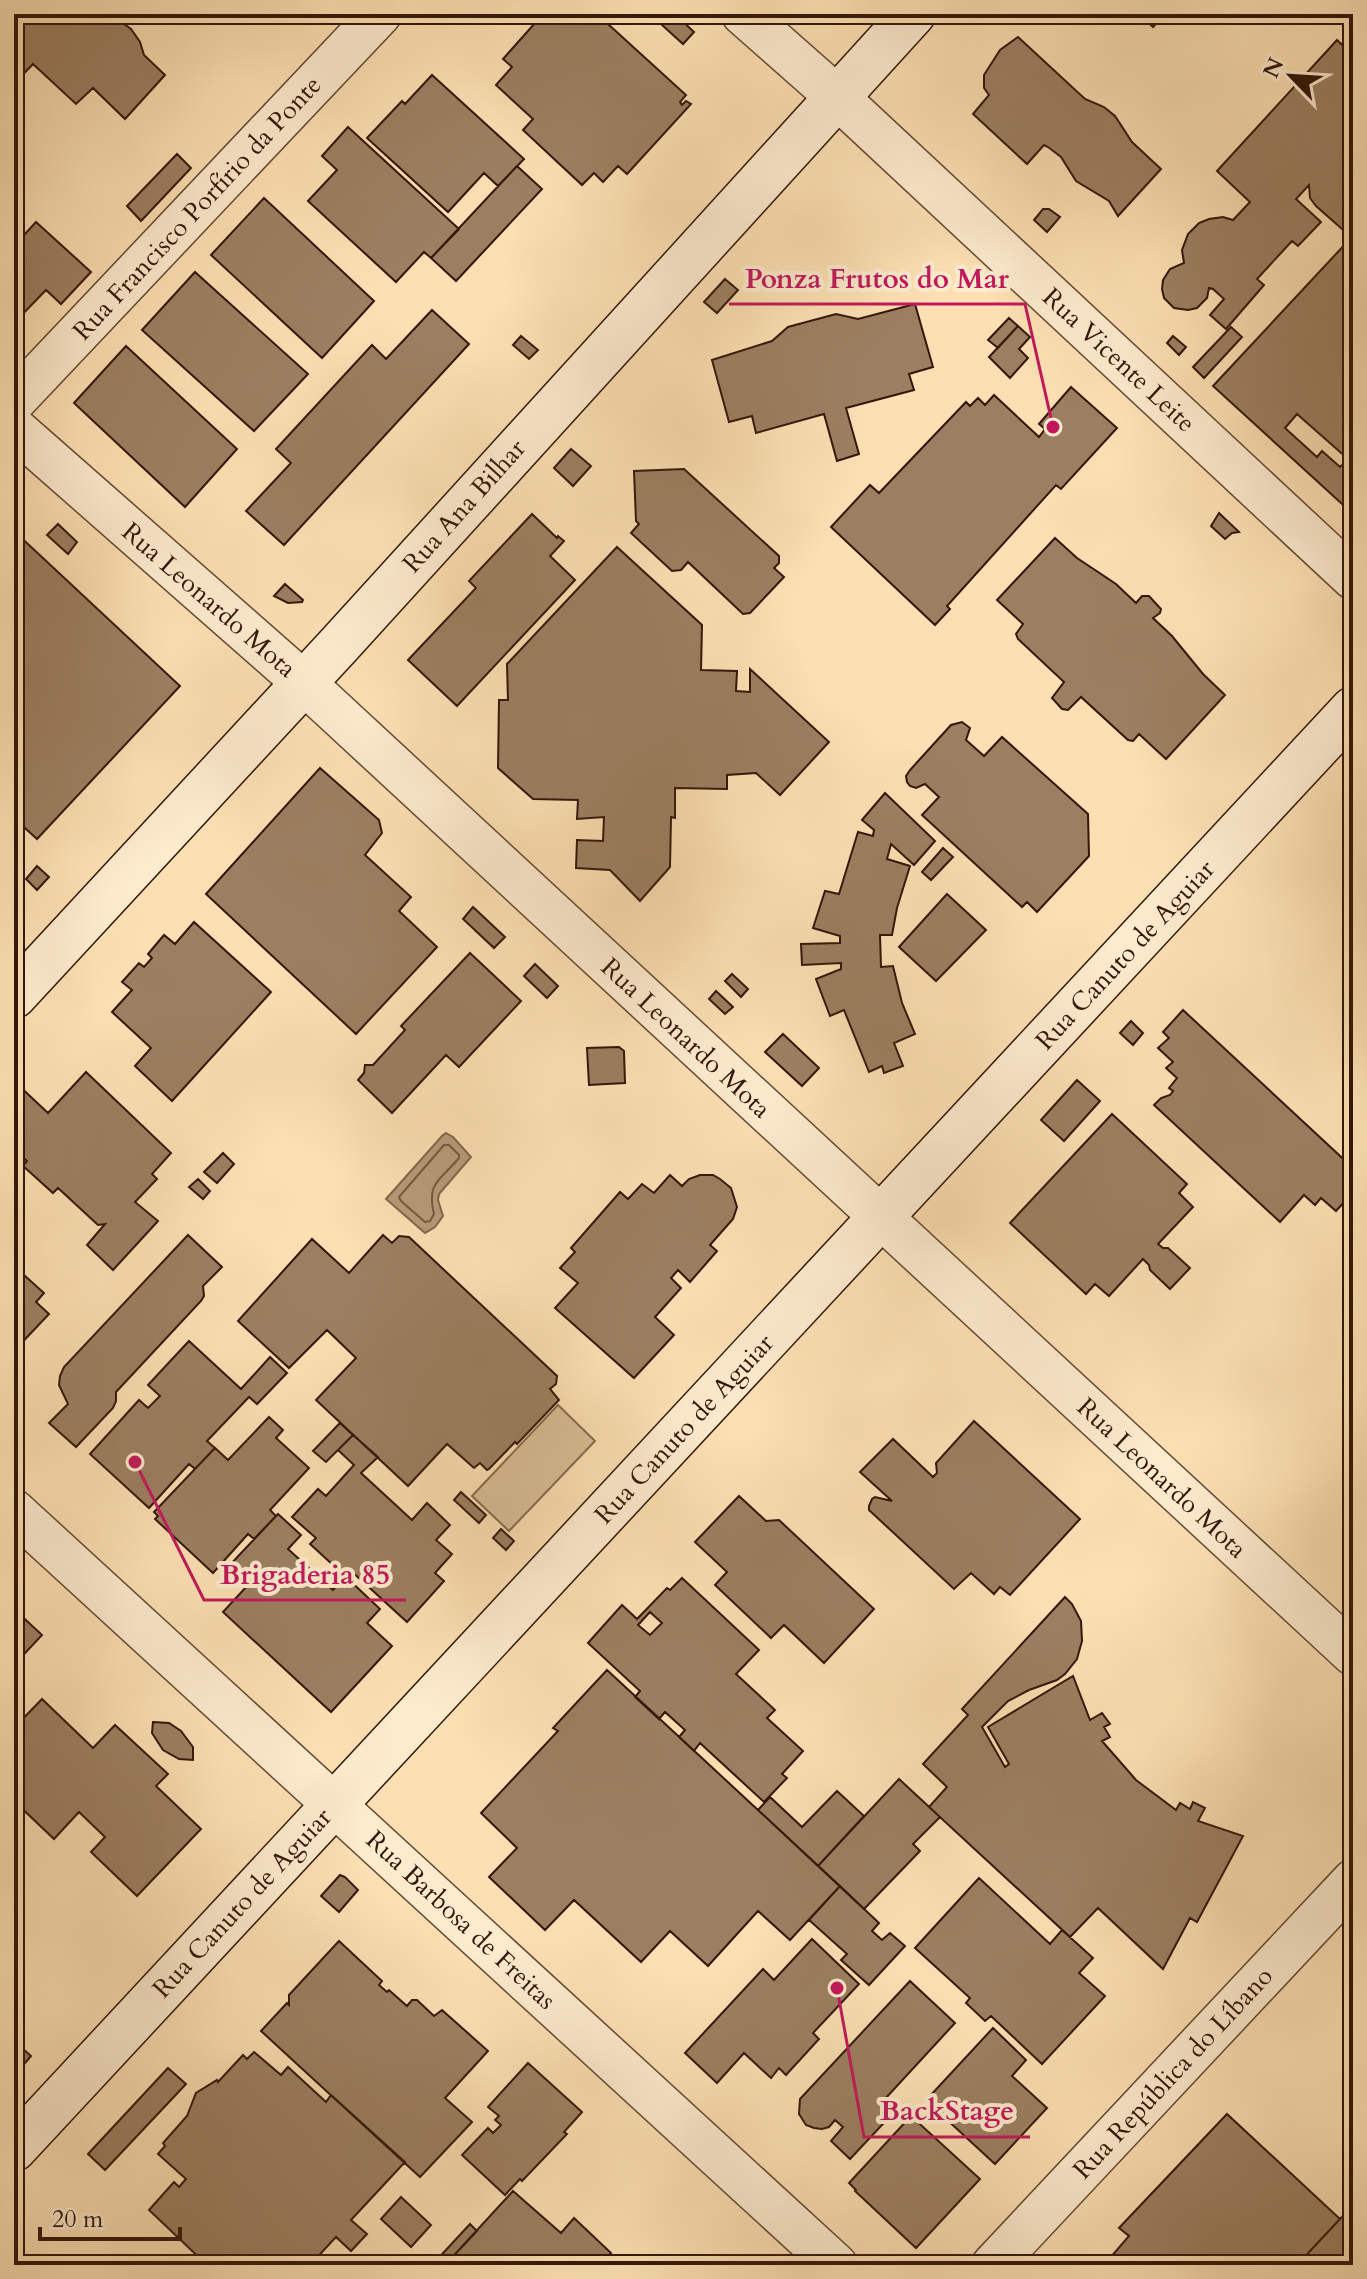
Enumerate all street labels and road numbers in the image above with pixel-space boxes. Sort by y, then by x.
street label: Rua Francisco Porfírio da Ponte [65,68,329,348]
street label: Rua Vicente Leite [1035,280,1203,440]
street label: Rua Ana Bilhar [395,431,534,580]
street label: Rua Leonardo Mota [114,514,304,686]
street label: Rua Canuto de Aguiar [1028,852,1223,1058]
street label: Rua Leonardo Mota [593,950,779,1126]
street label: Rua Canuto de Aguiar [587,1326,782,1532]
street label: Rua Leonardo Mota [1069,1390,1255,1566]
street label: Rua Canuto de Aguiar [145,1800,340,2006]
street label: Rua Barbosa de Freitas [358,1823,564,2017]
street label: Rua República do Líbano [1065,1959,1281,2187]

